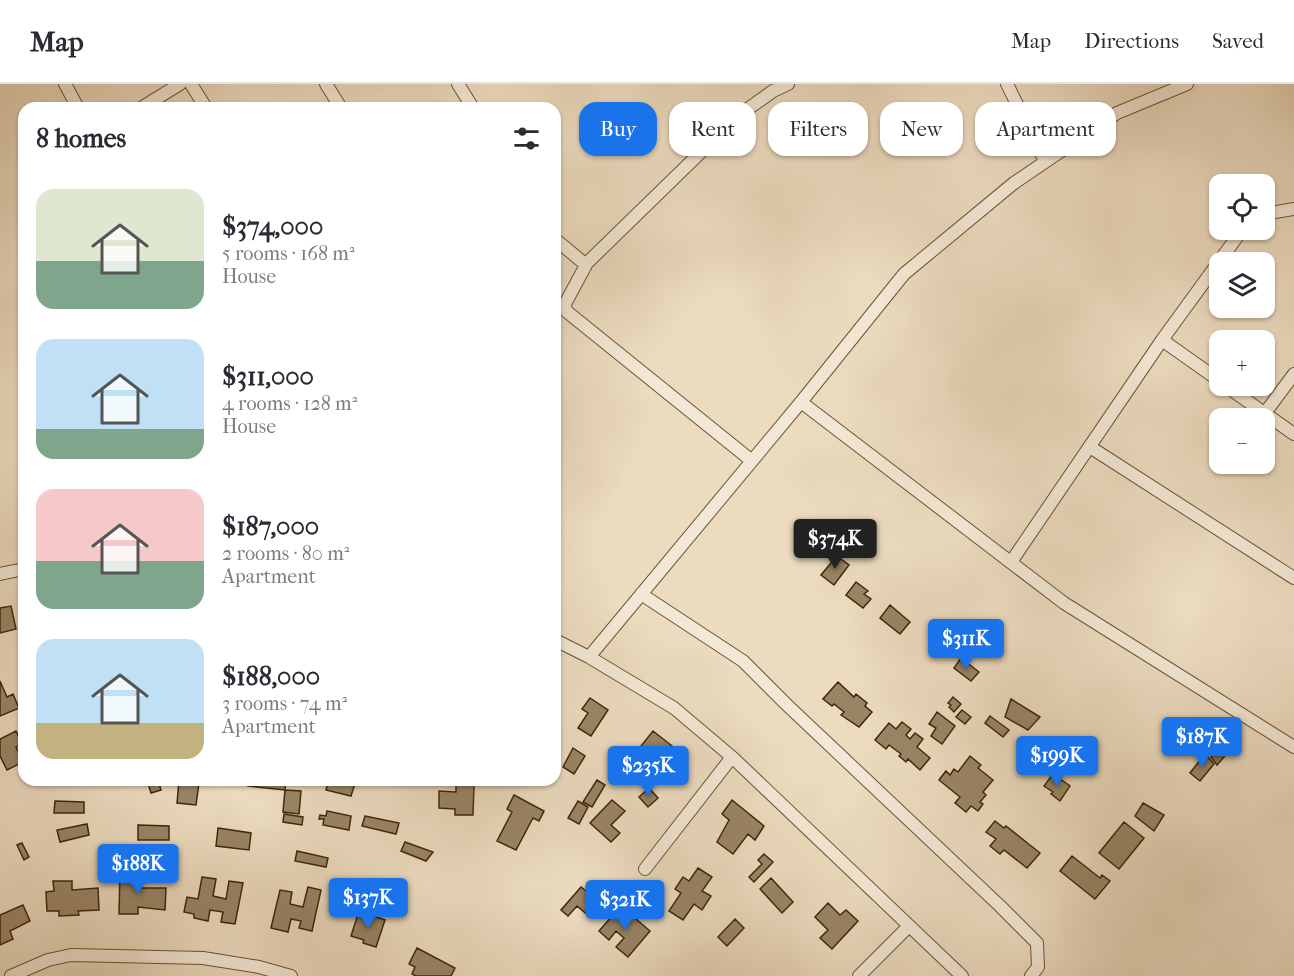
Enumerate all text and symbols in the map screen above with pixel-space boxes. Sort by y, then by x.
text: Map [30,25,84,58]
text: Map [1011,29,1051,53]
text: Directions [1084,29,1179,53]
text: Saved [1212,29,1264,53]
chip: Buy [579,102,657,156]
chip: Rent [669,102,756,156]
chip: Filters [768,102,868,156]
chip: New [880,102,963,156]
chip: Apartment [975,102,1116,156]
icon: filters [510,122,543,155]
text: 8 homes [36,123,126,154]
map controls [1209,174,1275,474]
button: locate [1209,174,1275,240]
text: $374,000 [222,211,323,242]
icon: home [84,213,156,285]
text: 5 rooms · 168 m² [222,242,355,265]
button: layers [1209,252,1275,318]
text: House [222,265,276,288]
button: + [1209,330,1275,396]
text: $311,000 [222,361,314,392]
icon: home [84,363,156,435]
text: 4 rooms · 128 m² [222,392,357,415]
button: − [1209,408,1275,474]
text: House [222,415,276,438]
text: $187,000 [222,511,319,542]
icon: home [84,513,156,585]
pin: $374K [793,519,877,570]
text: $374K [808,527,862,550]
text: 2 rooms · 80 m² [222,542,349,565]
text: Apartment [222,565,316,588]
pin: $311K [924,619,1008,670]
text: $311K [942,627,990,650]
text: $188,000 [222,661,320,692]
icon: home [84,663,156,735]
text: 3 rooms · 74 m² [222,692,347,715]
text: Apartment [222,715,316,738]
pin: $187K [1160,717,1244,768]
text: $187K [1176,725,1228,748]
pin: $199K [1015,736,1099,787]
text: $199K [1030,744,1084,767]
pin: $235K [606,746,690,797]
text: $235K [622,754,674,777]
pin: $188K [96,844,180,895]
text: $188K [112,852,164,875]
pin: $137K [326,878,410,929]
pin: $321K [583,880,667,931]
text: $137K [343,886,393,909]
text: $321K [599,888,651,911]

